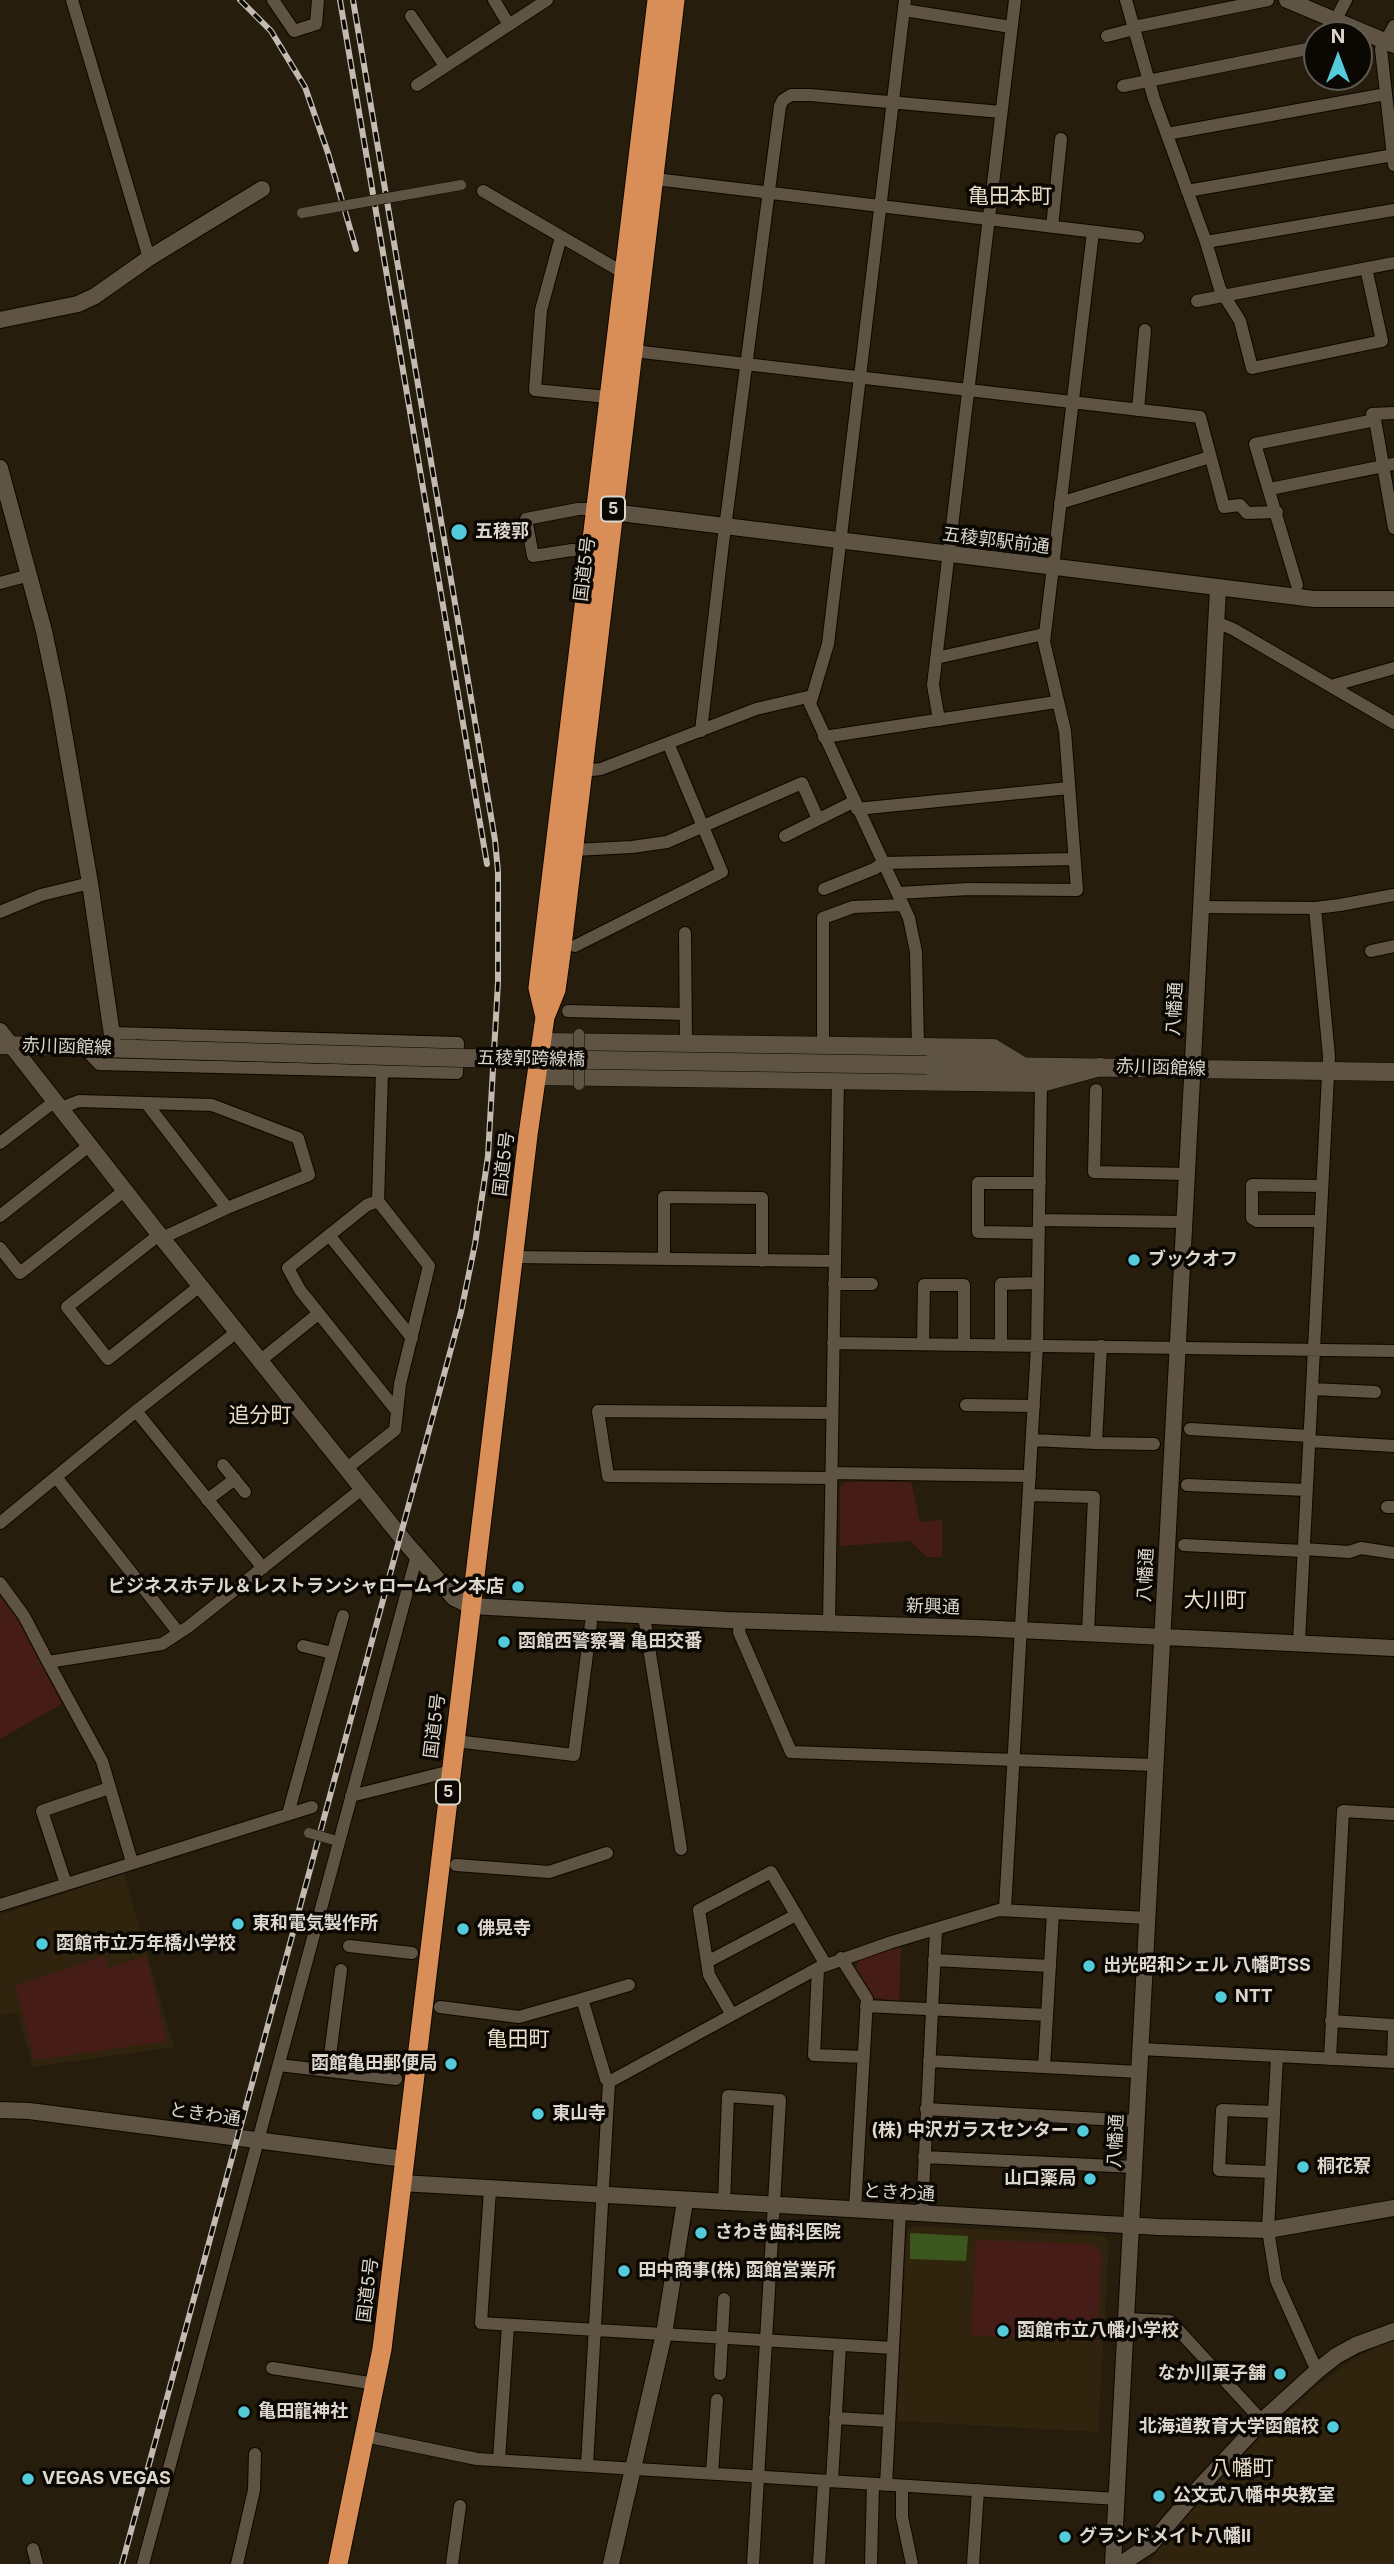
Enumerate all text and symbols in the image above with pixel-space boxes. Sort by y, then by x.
north arrow [1303,21,1373,91]
text: N [1331,25,1345,48]
district label: 亀田本町 [968,184,1052,210]
road number: 5 [601,496,625,522]
place label: 五稜郭 [475,521,529,543]
marker: 五稜郭 [449,522,469,542]
street label: 五稜郭駅前通 [941,524,1051,558]
street label: 国道5号 [570,535,600,603]
street label: 八幡通 [1163,981,1187,1037]
street label: 赤川函館線 [22,1035,112,1059]
street label: 五稜郭跨線橋 [477,1047,585,1071]
street label: 赤川函館線 [1116,1056,1206,1080]
street label: 国道5号 [489,1130,519,1198]
place label: ブックオフ [1148,1249,1238,1271]
marker: ブックオフ [1126,1252,1142,1268]
district label: 追分町 [229,1403,291,1429]
street label: 八幡通 [1134,1547,1158,1603]
place label: ビジネスホテル＆レストランシャロームイン本店 [108,1576,504,1598]
marker: ビジネスホテル＆レストランシャロームイン本店 [510,1579,526,1595]
district label: 大川町 [1184,1588,1246,1614]
street label: 新興通 [906,1595,960,1619]
place label: 函館西警察署 亀田交番 [518,1631,702,1653]
marker: 函館西警察署 亀田交番 [496,1634,512,1650]
street label: 国道5号 [420,1692,450,1760]
road number: 5 [436,1780,460,1804]
place label: 東和電気製作所 [252,1913,378,1935]
marker: 東和電気製作所 [230,1916,246,1932]
place label: 佛晃寺 [477,1918,531,1940]
marker: 佛晃寺 [455,1921,471,1937]
place label: 函館市立万年橋小学校 [56,1933,236,1955]
marker: 函館市立万年橋小学校 [34,1936,50,1952]
place label: 出光昭和シェル 八幡町SS [1103,1955,1311,1977]
marker: 出光昭和シェル 八幡町SS [1081,1958,1097,1974]
place label: NTT [1235,1986,1273,2008]
marker: NTT [1213,1989,1229,2005]
district label: 亀田町 [487,2027,549,2053]
place label: 函館亀田郵便局 [311,2053,437,2075]
marker: 函館亀田郵便局 [443,2056,459,2072]
street label: ときわ通 [168,2099,242,2131]
place label: 東山寺 [552,2103,606,2125]
marker: 東山寺 [530,2106,546,2122]
street label: 八幡通 [1104,2113,1128,2169]
place label: (株) 中沢ガラスセンター [871,2120,1069,2142]
marker: (株) 中沢ガラスセンター [1075,2123,1091,2139]
place label: 桐花寮 [1317,2156,1371,2178]
marker: 桐花寮 [1295,2159,1311,2175]
place label: 山口薬局 [1004,2168,1076,2190]
marker: 山口薬局 [1082,2171,1098,2187]
street label: ときわ通 [862,2180,936,2206]
place label: さわき歯科医院 [715,2222,841,2244]
marker: さわき歯科医院 [693,2225,709,2241]
street label: 国道5号 [353,2256,383,2324]
place label: 田中商事(株) 函館営業所 [638,2260,836,2282]
marker: 田中商事(株) 函館営業所 [616,2263,632,2279]
place label: 函館市立八幡小学校 [1017,2320,1179,2342]
marker: 函館市立八幡小学校 [995,2323,1011,2339]
place label: なか川菓子舗 [1158,2363,1266,2385]
marker: なか川菓子舗 [1272,2366,1288,2382]
place label: 亀田龍神社 [258,2401,348,2423]
marker: 亀田龍神社 [236,2404,252,2420]
place label: 北海道教育大学函館校 [1139,2416,1319,2438]
marker: 北海道教育大学函館校 [1325,2419,1341,2435]
district label: 八幡町 [1211,2456,1273,2482]
place label: VEGAS VEGAS [42,2468,171,2490]
marker: VEGAS VEGAS [20,2471,36,2487]
place label: 公文式八幡中央教室 [1173,2485,1335,2507]
marker: 公文式八幡中央教室 [1151,2488,1167,2504]
place label: グランドメイト八幡II [1079,2526,1251,2548]
marker: グランドメイト八幡II [1057,2529,1073,2545]

